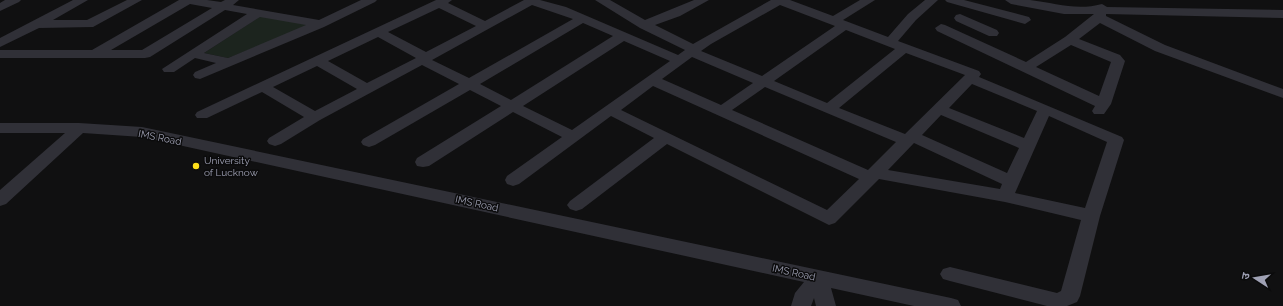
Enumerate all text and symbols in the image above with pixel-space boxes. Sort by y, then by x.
street label: IMS Road [137,128,182,147]
place label: University of Lucknow [204,155,258,178]
marker: University of Lucknow [191,161,201,171]
street label: IMS Road [454,194,499,213]
north arrow [1235,258,1275,298]
street label: IMS Road [771,263,816,282]
text: उ [1239,271,1253,281]

